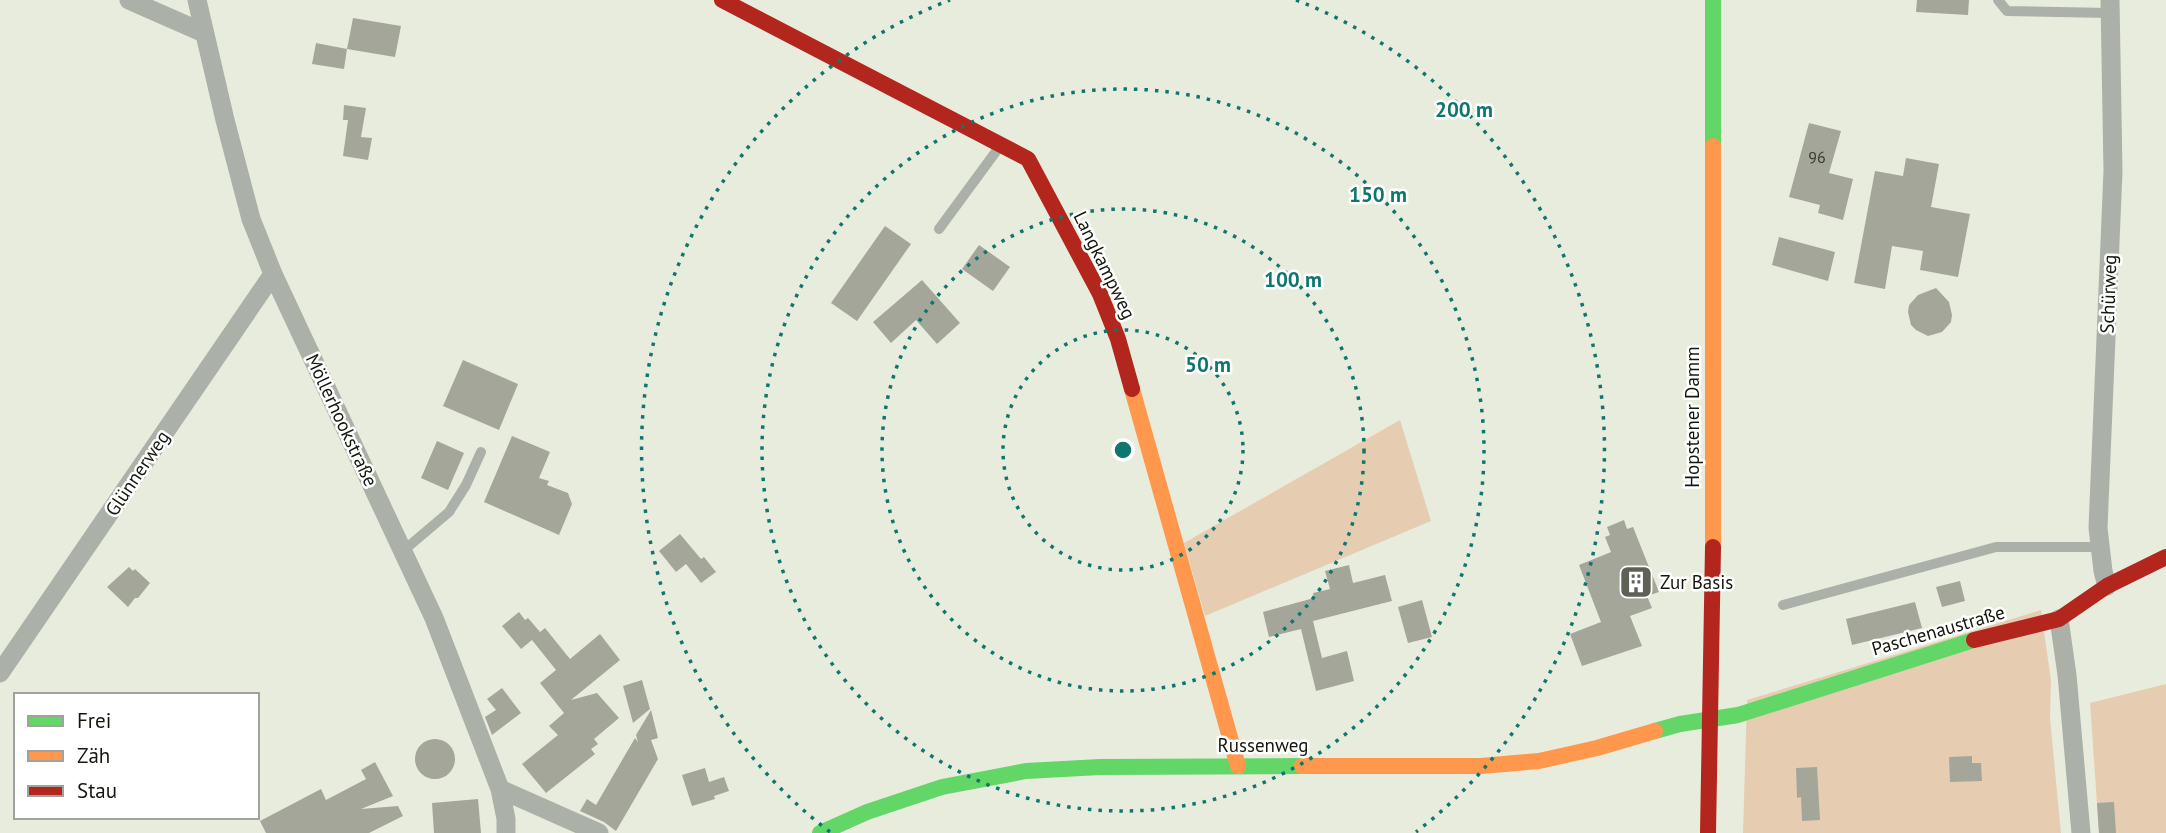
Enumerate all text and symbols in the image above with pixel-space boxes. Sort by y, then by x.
text: 200 m [1435,96,1493,123]
house number: 96 [1808,147,1826,167]
text: 150 m [1349,181,1407,208]
street label: Langkampweg [1069,207,1141,323]
street label: Schürweg [2095,254,2121,334]
text: 100 m [1264,266,1322,293]
street label: Hopstener Damm [1680,346,1704,488]
street label: Möllerhookstraße [301,350,383,490]
text: 50 m [1185,351,1231,378]
street label: Glünnerweg [100,426,174,520]
centre of rings [1111,438,1135,462]
building icon: Zur Basis [1617,563,1655,601]
place label: Zur Basis [1660,570,1733,594]
street label: Paschenaustraße [1869,600,2007,660]
legend [14,693,259,819]
text: Frei [77,707,111,734]
street label: Russenweg [1218,733,1308,757]
text: Zäh [77,742,110,769]
text: Stau [77,777,117,804]

